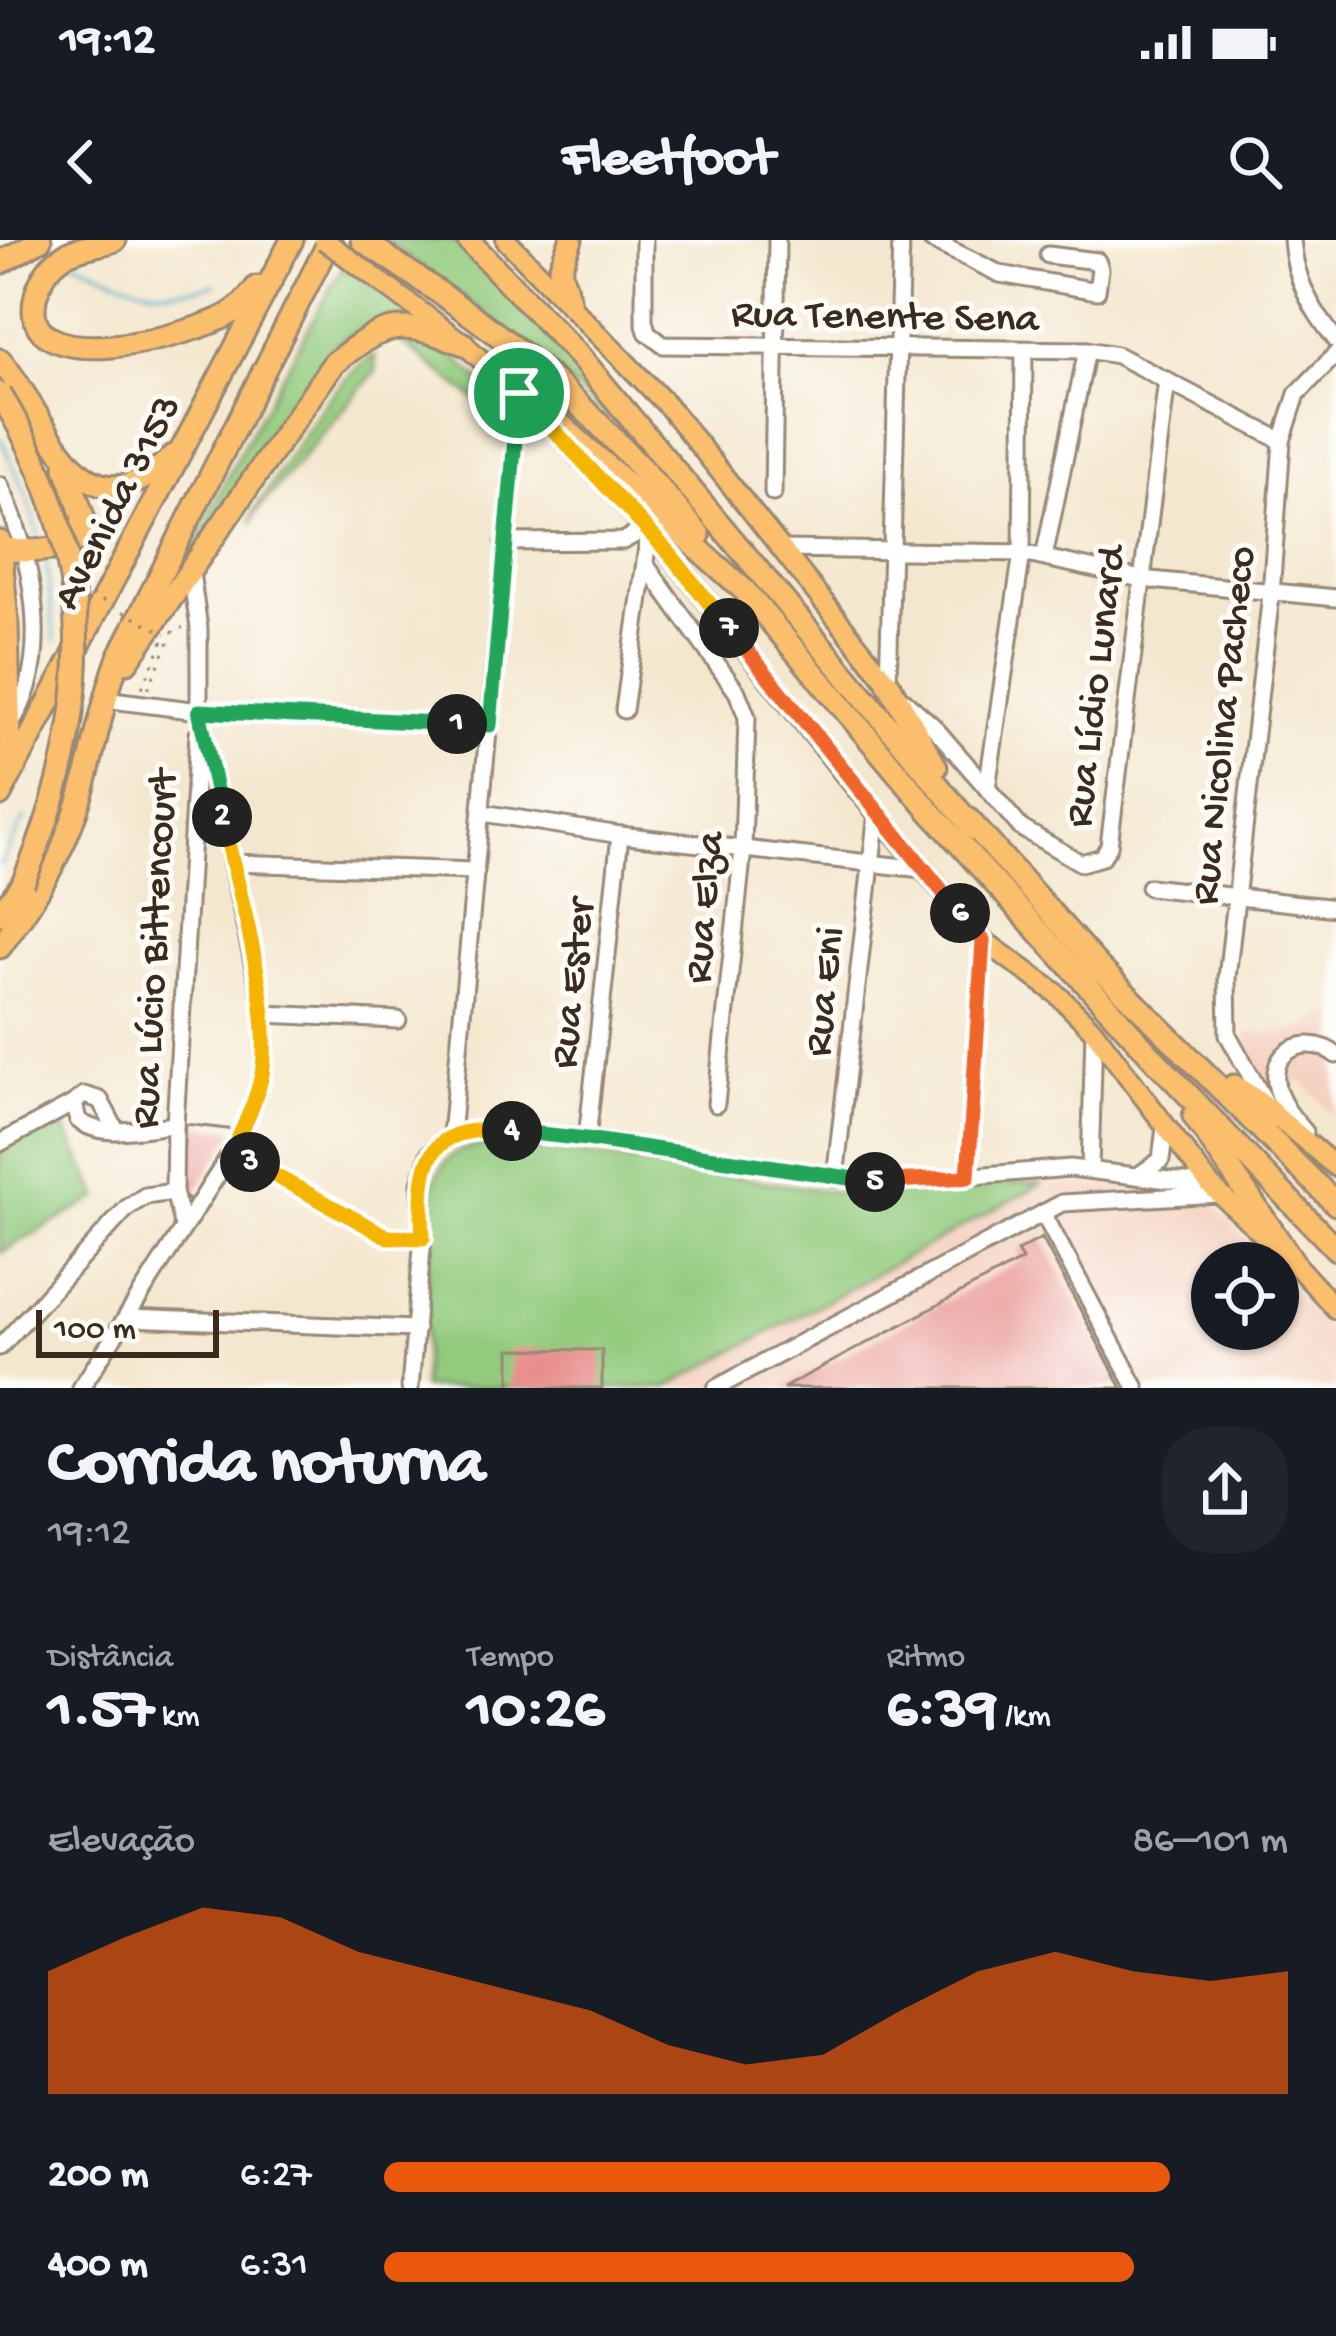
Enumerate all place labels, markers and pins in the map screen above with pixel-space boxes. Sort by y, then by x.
pin [468,342,570,444]
pin: 7 [699,598,759,658]
pin: 1 [427,694,487,754]
pin: 2 [192,787,252,847]
pin: 6 [930,883,990,943]
pin: 4 [482,1101,542,1161]
pin: 3 [220,1132,280,1192]
pin: 5 [845,1152,905,1212]

